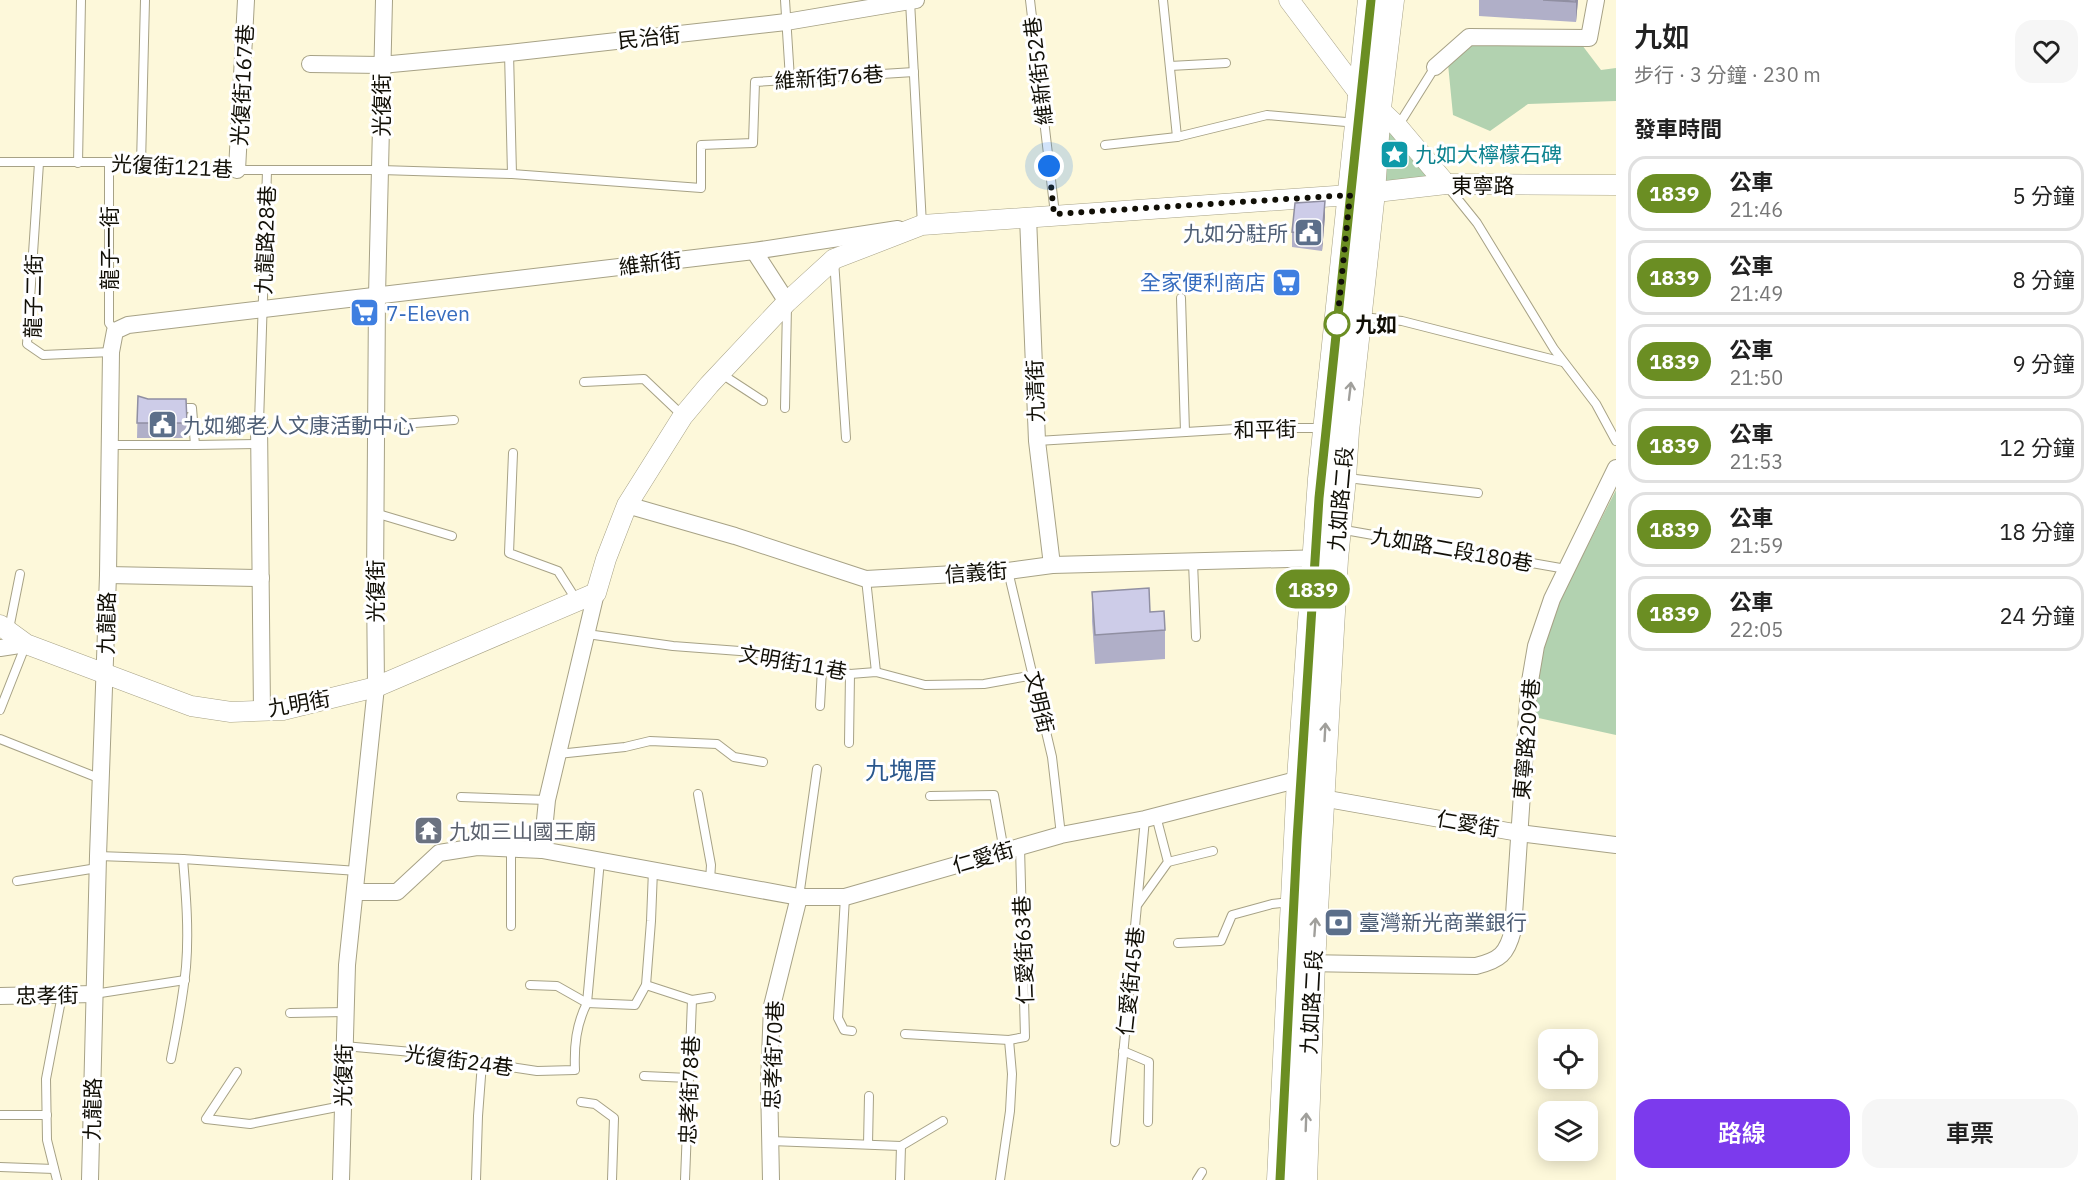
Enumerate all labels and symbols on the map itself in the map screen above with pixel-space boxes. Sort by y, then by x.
street label: 維新街52巷 [1017,15,1059,127]
street label: 民治街 [616,20,682,54]
street label: 光復街167巷 [225,23,259,147]
street label: 維新街76巷 [774,59,884,95]
street label: 光復街 [367,74,395,137]
place icon: 九如大檸檬石碑 [1378,138,1410,170]
place label: 九如大檸檬石碑 [1415,140,1562,168]
street label: 光復街121巷 [110,149,234,183]
your location [1034,151,1064,181]
street label: 東寧路 [1452,171,1515,199]
street label: 九龍路28巷 [249,185,281,295]
street label: 龍子一街 [95,206,123,290]
public building icon: 九如分駐所 [1293,217,1325,249]
place label: 九如分駐所 [1183,219,1288,247]
street label: 維新街 [617,245,683,281]
street label: 龍子二街 [18,254,48,338]
supermarket icon: 全家便利商店 [1271,266,1303,298]
place label: 全家便利商店 [1140,268,1266,296]
supermarket icon: 7-Eleven [349,297,381,329]
place label: 7-Eleven [386,299,470,327]
place label: 九如 [1355,310,1397,338]
marker: 九如 [1324,311,1350,337]
street label: 九清街 [1020,359,1050,423]
one-way arrow [1345,382,1356,401]
public building icon: 九如鄉老人文康活動中心 [146,409,178,441]
place label: 九如鄉老人文康活動中心 [183,411,414,439]
street label: 和平街 [1233,414,1297,444]
street label: 九如路二段 [1321,445,1359,553]
street label: 九如路二段180巷 [1369,521,1535,577]
street label: 信義街 [944,556,1008,588]
street label: 光復街 [361,560,389,623]
line badge: 1839 [1271,570,1355,608]
street label: 九龍路 [91,591,121,655]
street label: 文明街11巷 [737,639,849,685]
street label: 文明街 [1019,668,1061,736]
street label: 東寧路209巷 [1507,677,1545,801]
street label: 九明街 [266,684,332,722]
one-way arrow [1320,723,1331,743]
district label: 九塊厝 [865,754,937,786]
street label: 仁愛街 [1435,804,1501,842]
temple icon: 九如三山國王廟 [412,815,444,847]
place label: 九如三山國王廟 [449,817,596,845]
street label: 仁愛街 [949,835,1017,879]
street label: 仁愛街63巷 [1007,895,1039,1005]
bank icon: 臺灣新光商業銀行 [1322,906,1354,938]
place label: 臺灣新光商業銀行 [1359,908,1527,936]
one-way arrow [1309,917,1320,937]
street label: 仁愛街45巷 [1110,925,1150,1037]
street label: 九如路二段 [1294,949,1328,1055]
street label: 忠孝街 [15,980,79,1010]
street label: 忠孝街70巷 [757,1000,789,1110]
street label: 忠孝街78巷 [673,1035,705,1145]
street label: 光復街24巷 [403,1039,515,1081]
street label: 光復街 [328,1043,358,1107]
street label: 九龍路 [77,1077,107,1141]
one-way arrow [1300,1112,1312,1132]

